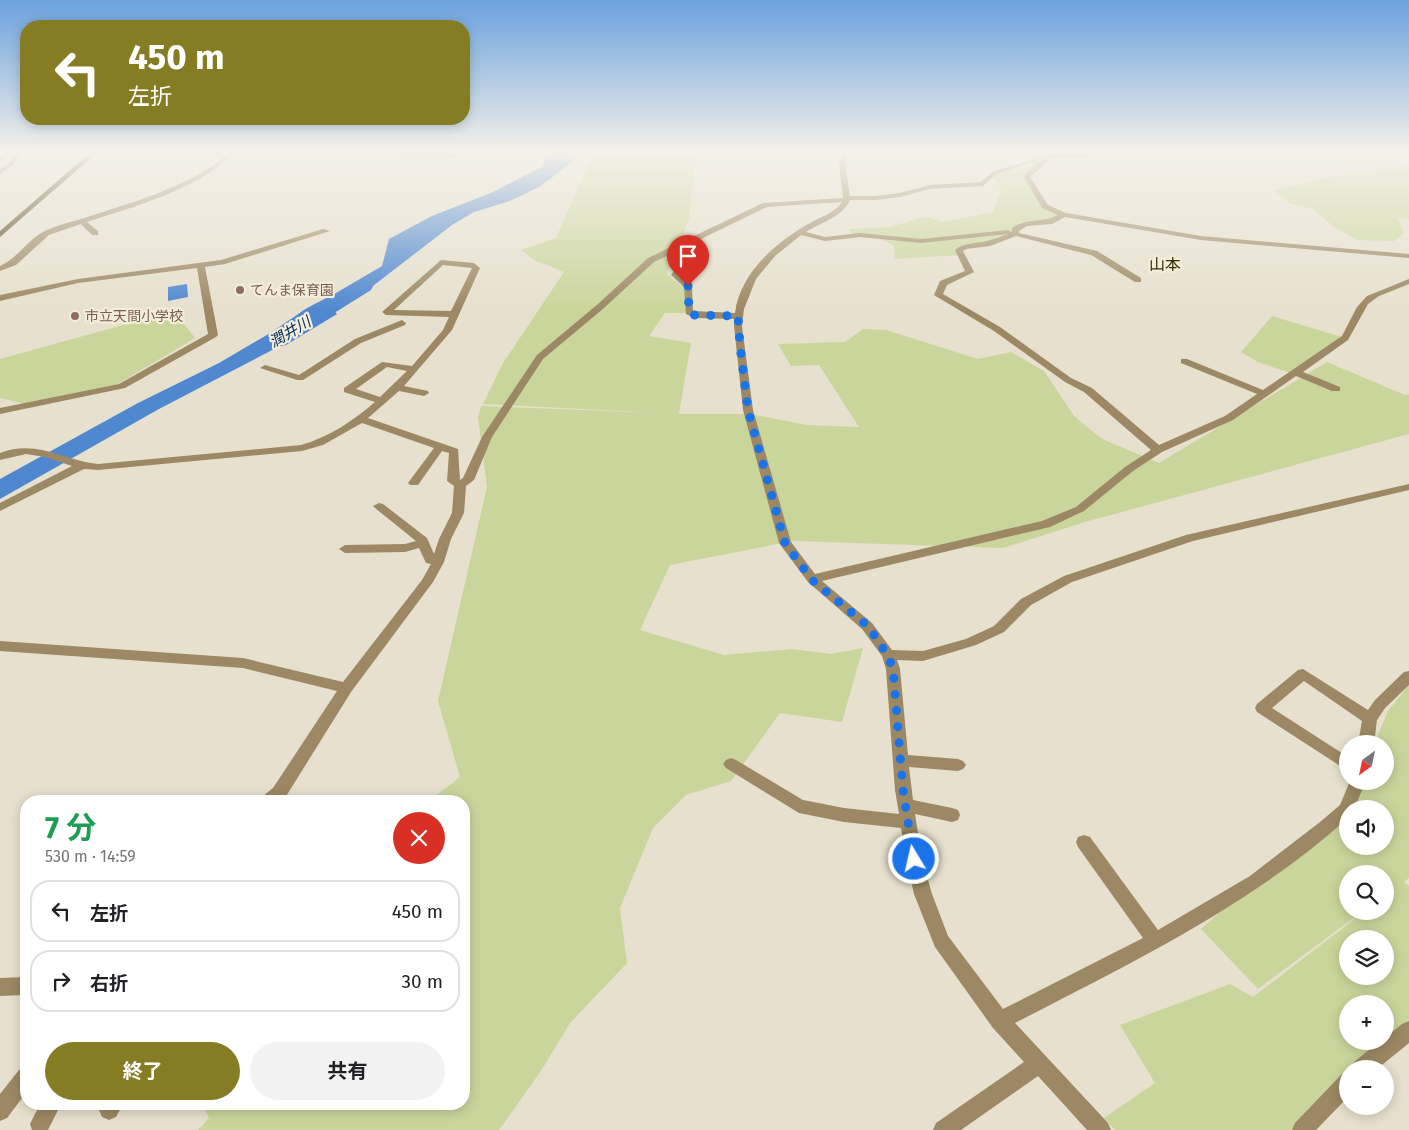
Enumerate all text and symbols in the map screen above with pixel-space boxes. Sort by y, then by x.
text: 450 m [128,36,225,78]
icon: left [45,40,110,105]
text: 左折 [128,83,172,110]
pin [667,235,709,286]
icon: arrive [674,242,702,270]
district label: 山本 [1149,255,1181,274]
place label: てんま保育園 [250,282,334,299]
marker: てんま保育園 [234,284,246,296]
place label: 市立天間小学校 [85,308,183,325]
marker: 市立天間小学校 [69,310,81,322]
water label: 潤井川 [266,312,316,351]
north arrow [1339,735,1394,790]
map controls [1339,735,1394,1115]
button: sound [1339,800,1394,855]
text: 7 分 [45,810,96,846]
button: close [393,812,445,864]
position arrow [887,832,939,884]
text: 530 m · 14:59 [45,847,136,866]
button: search [1339,865,1394,920]
icon: left [47,897,75,925]
text: 450 m [392,900,443,923]
text: 左折 [90,902,128,925]
button: layers [1339,930,1394,985]
icon: right [47,967,75,995]
text: 30 m [402,970,443,993]
text: 右折 [90,972,128,995]
button: + [1339,995,1394,1050]
button: 終了 [45,1042,240,1100]
button: 共有 [250,1042,445,1100]
button: − [1339,1060,1394,1115]

